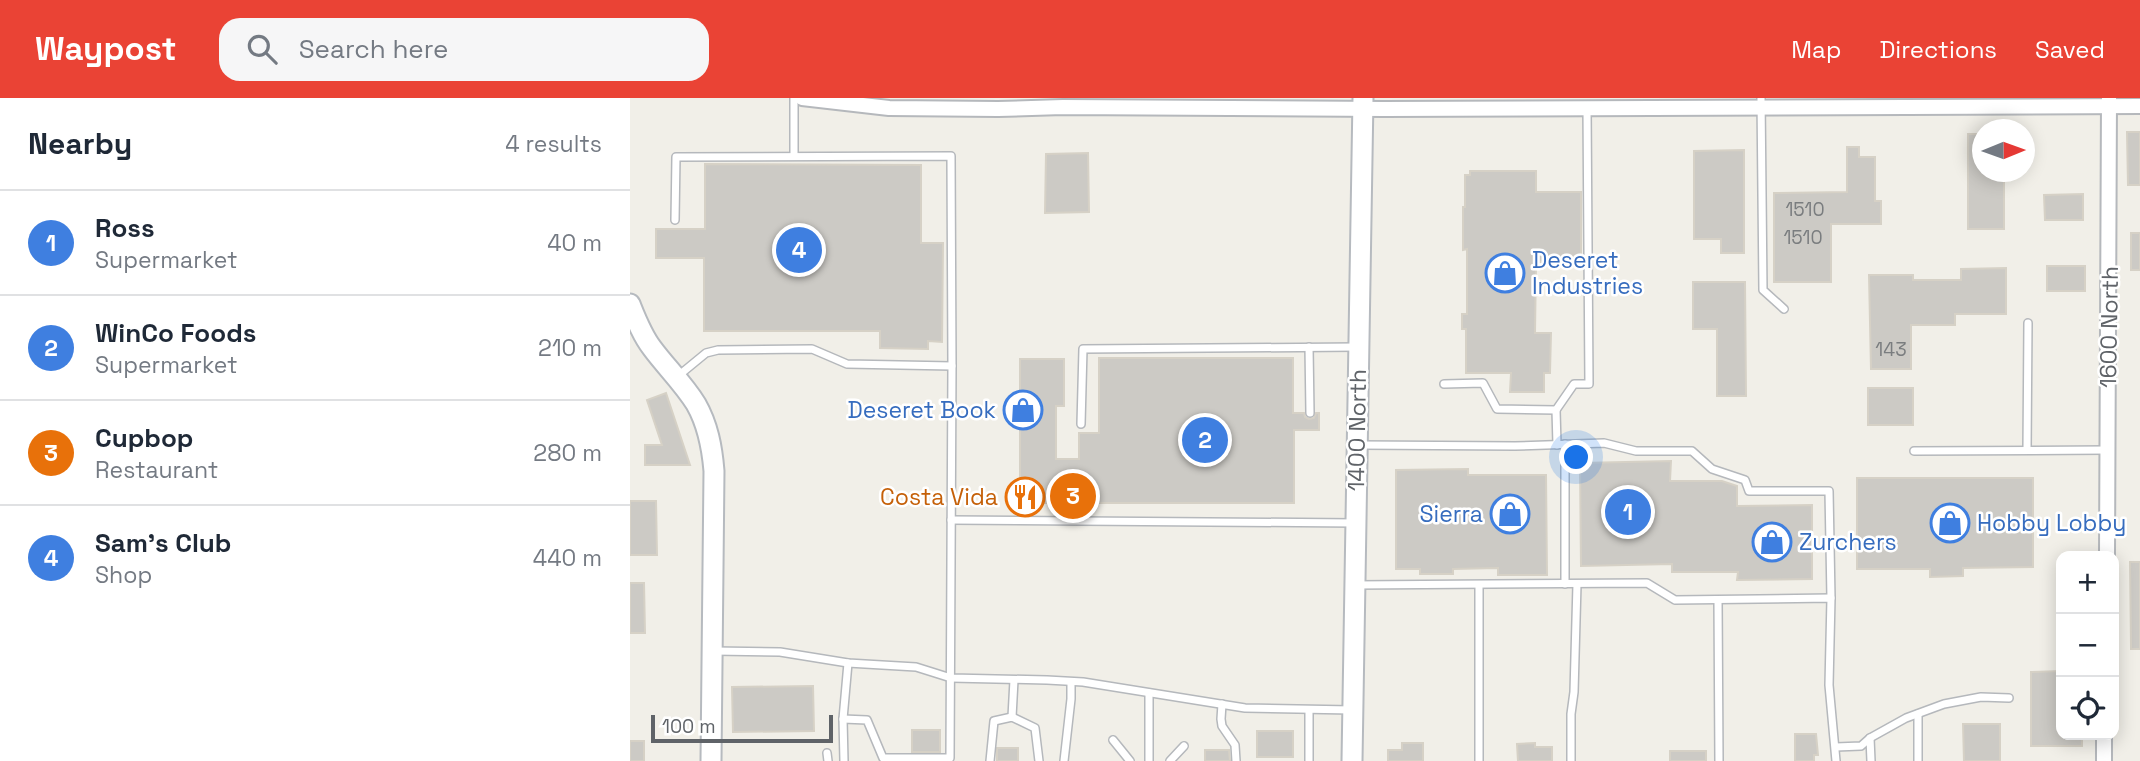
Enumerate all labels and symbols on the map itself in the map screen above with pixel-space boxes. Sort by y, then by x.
north arrow [1972,119,2035,182]
house number: 1510 [1785,197,1825,222]
pin: 4 [776,224,822,276]
house number: 1510 [1783,225,1823,250]
place label: Deseret Industries [1532,245,1643,301]
shop icon: Deseret Industries [1484,252,1526,294]
street label: 1600 North [2093,266,2125,388]
house number: 143 [1875,337,1907,362]
street label: 1400 North [1341,369,1373,491]
shop icon: Deseret Book [1002,389,1044,431]
place label: Deseret Book [847,395,996,425]
pin: 2 [1182,414,1228,466]
your location [1559,440,1593,474]
pin: 3 [1050,470,1096,522]
restaurant icon: Costa Vida [1004,476,1046,518]
place label: Costa Vida [880,482,998,512]
pin: 1 [1605,486,1651,538]
shop icon: Sierra [1489,493,1531,535]
place label: Sierra [1419,499,1483,529]
shop icon: Hobby Lobby [1929,502,1971,544]
place label: Hobby Lobby [1977,508,2126,538]
shop icon: Zurchers [1751,521,1793,563]
place label: Zurchers [1799,527,1897,557]
scale bar [651,712,833,744]

